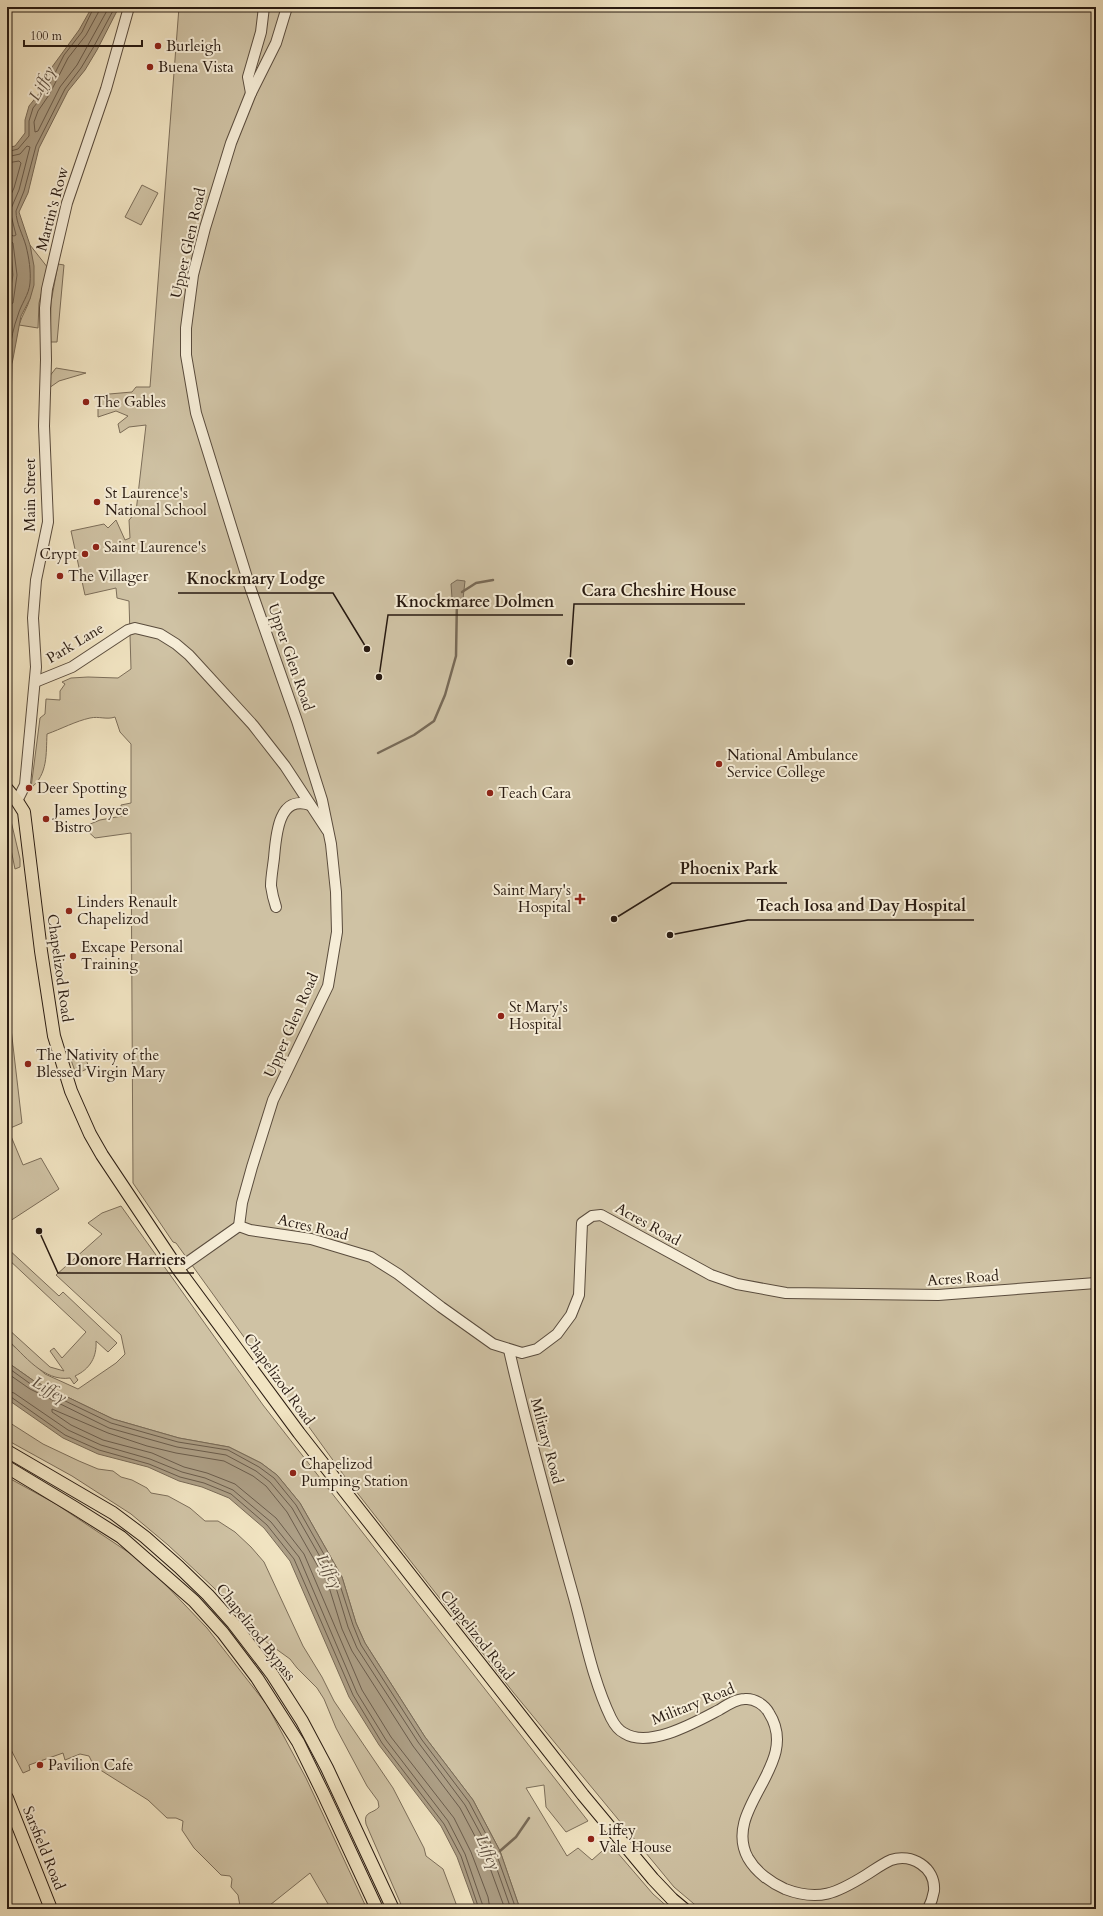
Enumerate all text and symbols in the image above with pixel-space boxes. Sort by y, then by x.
scale bar [24,22,142,48]
text: 100 m [30,28,63,44]
place label: Burleigh [166,36,222,56]
marker: Burleigh [153,41,163,51]
place label: Buena Vista [158,57,234,77]
water label: Liffey [24,62,60,105]
marker: Buena Vista [145,62,155,72]
street label: Martin's Row [31,165,73,253]
street label: Upper Glen Road [166,186,210,300]
place label: The Gables [94,392,166,412]
marker: The Gables [81,397,91,407]
street label: Main Street [20,458,40,532]
place label: St Laurence's National School [105,483,207,520]
marker: St Laurence's National School [92,497,102,507]
place label: Saint Laurence's [104,537,206,557]
marker: Saint Laurence's [91,542,101,552]
place label: Crypt [39,544,77,564]
marker: Crypt [80,549,90,559]
callout: Knockmary Lodge [178,565,333,593]
place label: The Villager [68,566,149,586]
text: Knockmary Lodge [187,568,326,590]
marker: The Villager [55,571,65,581]
callout: Cara Cheshire House [574,576,745,604]
text: Cara Cheshire House [581,580,737,602]
callout: Knockmaree Dolmen [388,587,563,615]
text: Knockmaree Dolmen [396,591,555,613]
street label: Upper Glen Road [263,601,319,713]
street label: Park Lane [43,618,108,668]
place label: National Ambulance Service College [727,745,858,782]
marker: National Ambulance Service College [714,759,724,769]
place label: Deer Spotting [37,778,127,798]
marker: Deer Spotting [24,783,34,793]
place label: Teach Cara [498,783,572,803]
marker: Teach Cara [485,788,495,798]
place label: James Joyce Bistro [52,800,129,837]
marker: James Joyce Bistro [41,814,51,824]
callout: Phoenix Park [672,855,787,883]
text: Phoenix Park [680,858,778,880]
place label: Saint Mary's Hospital [493,880,571,917]
place label: Linders Renault Chapelizod [77,892,177,929]
callout: Teach Iosa and Day Hospital [748,892,974,920]
marker: Saint Mary's Hospital [574,893,586,905]
text: Teach Iosa and Day Hospital [756,895,966,917]
marker: Linders Renault Chapelizod [64,906,74,916]
street label: Chapelizod Road [43,913,77,1023]
place label: Excape Personal Training [81,937,183,974]
marker: Excape Personal Training [68,951,78,961]
street label: Upper Glen Road [259,970,323,1080]
place label: St Mary's Hospital [509,997,568,1034]
marker: St Mary's Hospital [496,1011,506,1021]
place label: The Nativity of the Blessed Virgin Mary [36,1045,166,1082]
marker: The Nativity of the Blessed Virgin Mary [23,1059,33,1069]
street label: Acres Road [612,1198,684,1250]
street label: Acres Road [276,1209,350,1245]
callout: Donore Harriers [58,1245,194,1273]
text: Donore Harriers [66,1249,186,1271]
street label: Acres Road [926,1266,1000,1290]
street label: Chapelizod Road [239,1329,319,1429]
water label: Liffey [28,1371,71,1409]
street label: Military Road [526,1396,568,1486]
place label: Chapelizod Pumping Station [301,1454,409,1491]
marker: Chapelizod Pumping Station [288,1468,298,1478]
water label: Liffey [311,1550,347,1593]
street label: Chapelizod Bypass [212,1579,300,1685]
street label: Chapelizod Road [436,1586,518,1684]
street label: Military Road [648,1678,738,1730]
place label: Pavilion Cafe [48,1755,133,1775]
marker: Pavilion Cafe [35,1760,45,1770]
street label: Sarsfield Road [18,1803,70,1893]
place label: Liffey Vale House [599,1820,672,1857]
water label: Liffey [471,1831,506,1874]
marker: Liffey Vale House [586,1834,596,1844]

